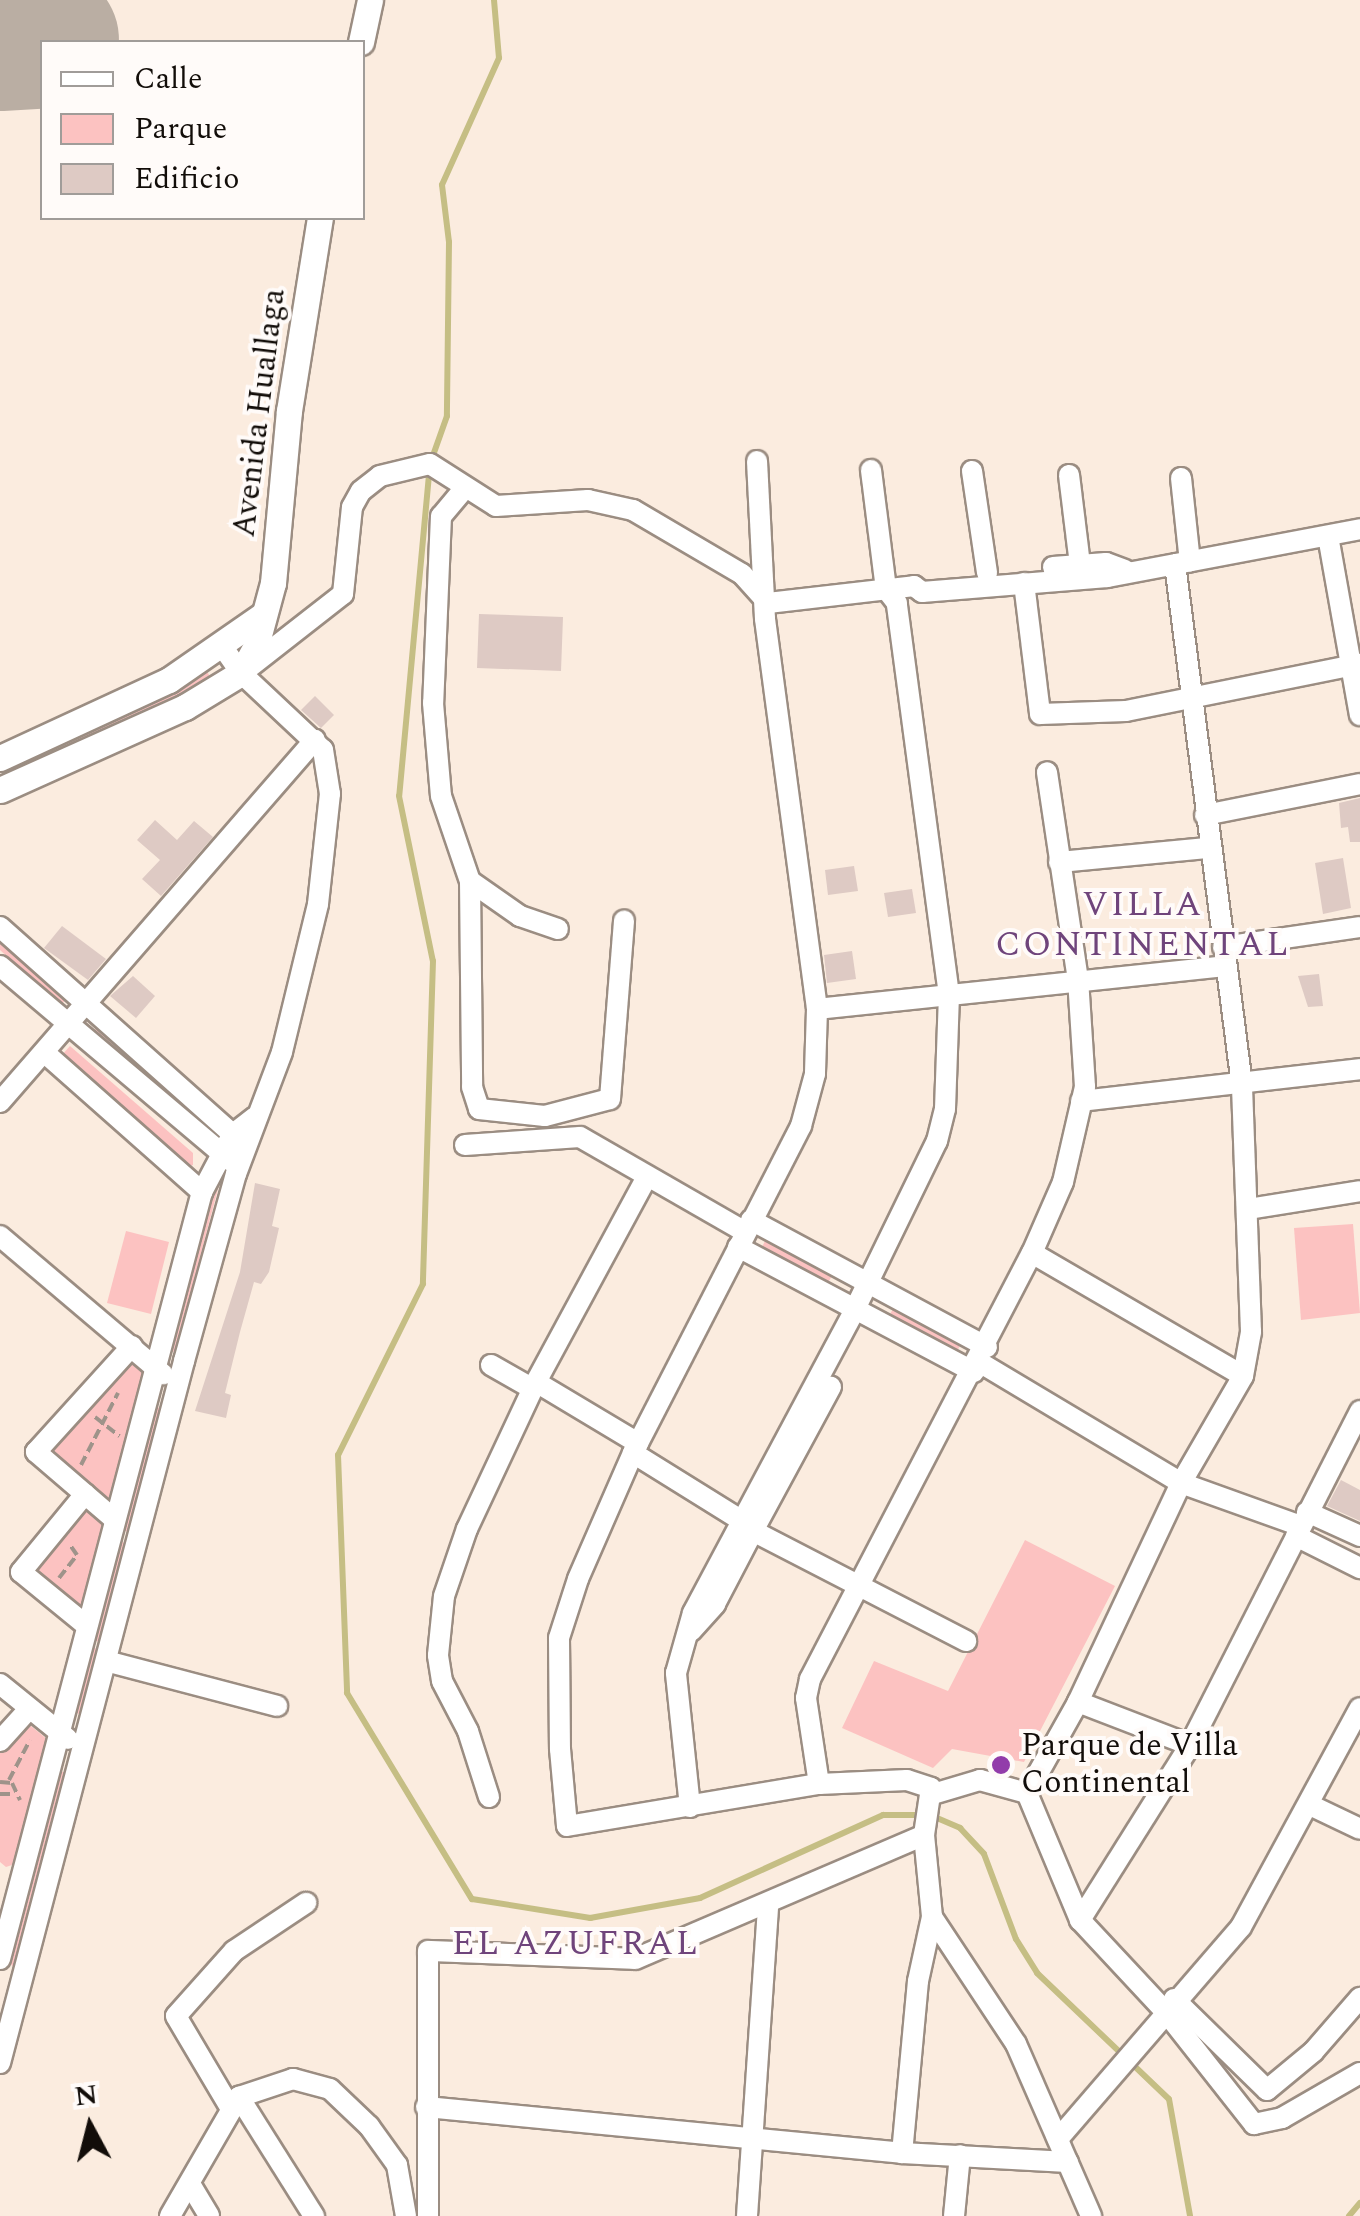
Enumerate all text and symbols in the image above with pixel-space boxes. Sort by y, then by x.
legend [40,40,365,220]
text: Calle [134,56,202,102]
text: Parque [134,106,227,152]
text: Edificio [134,156,239,202]
street label: Avenida Huallaga [226,287,294,539]
district label: VILLA CONTINENTAL [995,884,1291,966]
place label: Parque de Villa Continental [1021,1728,1238,1803]
marker: Parque de Villa Continental [990,1754,1012,1776]
district label: EL AZUFRAL [452,1923,700,1965]
text: N [72,2073,100,2118]
north arrow [40,2076,140,2176]

